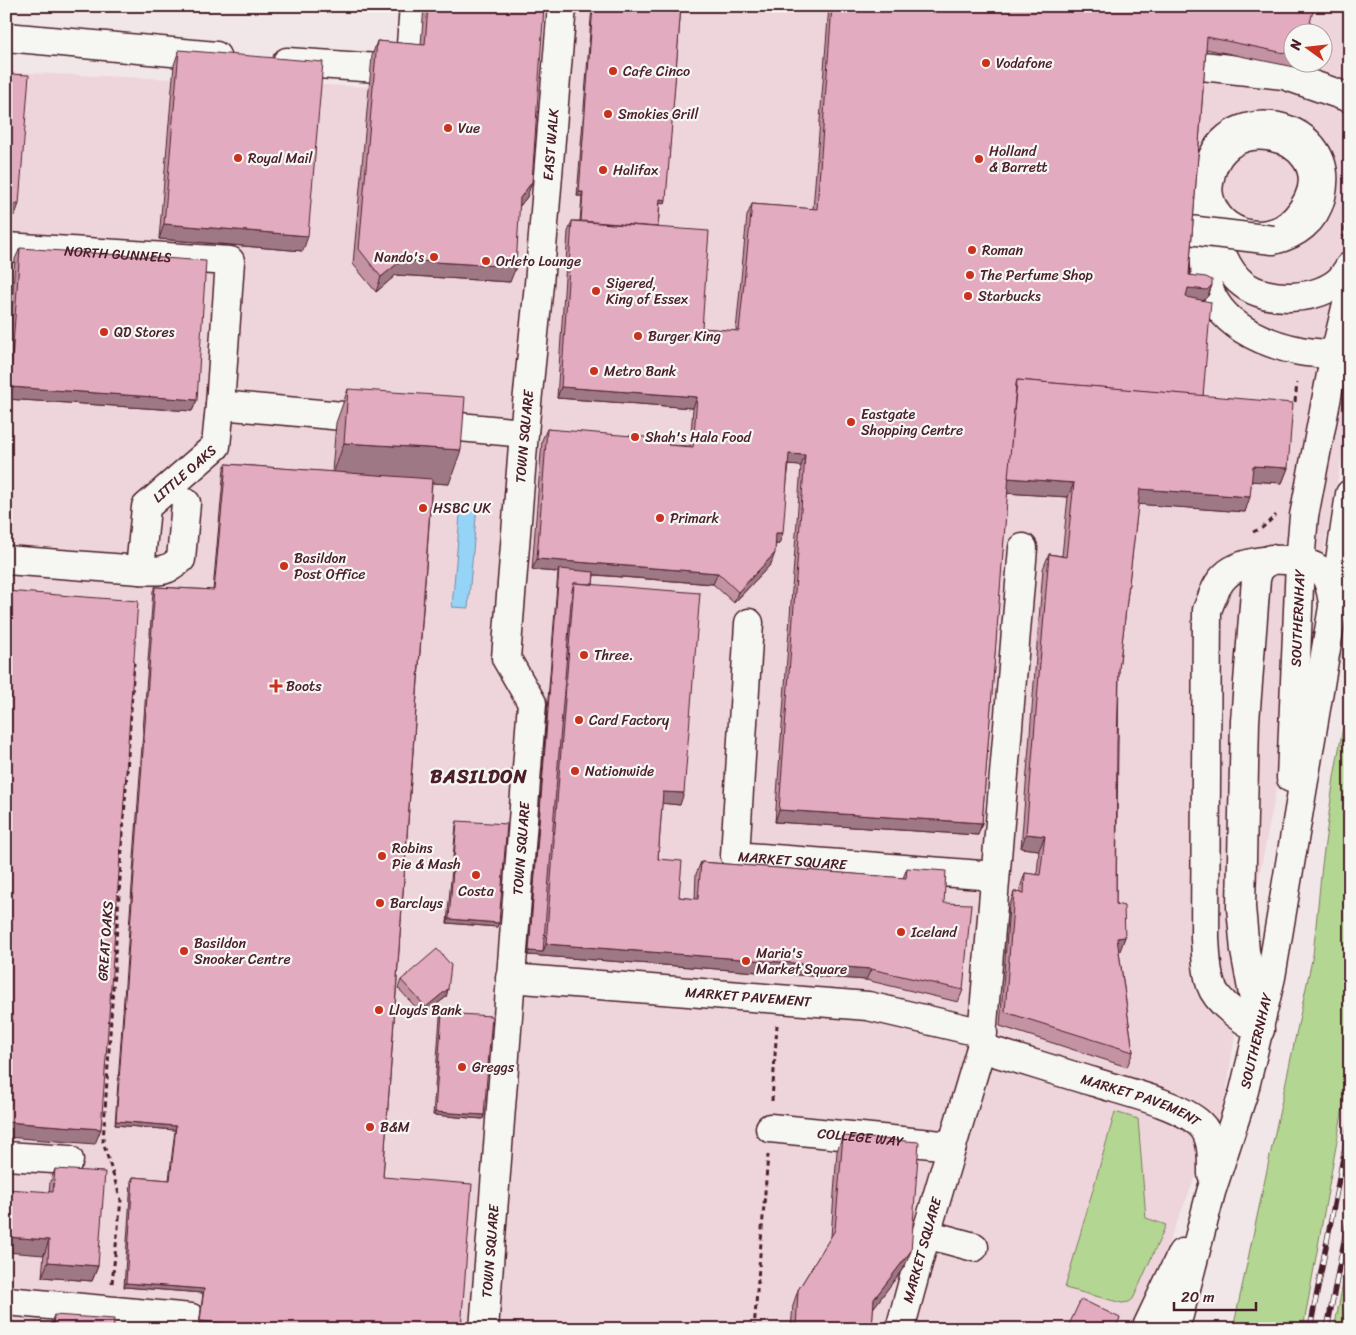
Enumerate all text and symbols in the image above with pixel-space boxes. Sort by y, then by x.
north arrow [1284,22,1334,72]
text: N [1282,37,1309,54]
place label: Vodafone [996,51,1052,76]
marker: Vodafone [980,57,992,69]
place label: Cafe Cinco [623,59,690,84]
marker: Cafe Cinco [607,65,619,77]
place label: Smokies Grill [618,102,699,127]
street label: EAST WALK [536,107,566,182]
marker: Smokies Grill [602,108,614,120]
place label: Vue [458,116,480,141]
marker: Vue [442,122,454,134]
place label: Holland & Barrett [989,139,1048,180]
place label: Royal Mail [248,146,313,171]
marker: Royal Mail [232,152,244,164]
marker: Holland & Barrett [973,153,985,165]
place label: Halifax [613,158,659,183]
marker: Halifax [597,164,609,176]
place label: Roman [982,238,1023,263]
street label: NORTH GUNNELS [64,239,172,270]
marker: Roman [966,244,978,256]
place label: Nando's [374,245,424,270]
place label: Orleto Lounge [496,249,581,274]
marker: Nando's [428,251,440,263]
marker: Orleto Lounge [480,255,492,267]
place label: The Perfume Shop [980,263,1094,288]
marker: The Perfume Shop [964,269,976,281]
place label: Sigered, King of Essex [606,271,689,312]
place label: Starbucks [978,284,1041,309]
marker: Sigered, King of Essex [590,285,602,297]
marker: Starbucks [962,290,974,302]
place label: QD Stores [114,320,175,345]
place label: Burger King [648,324,721,349]
marker: QD Stores [98,326,110,338]
marker: Burger King [632,330,644,342]
place label: Metro Bank [604,359,677,384]
marker: Metro Bank [588,365,600,377]
street label: TOWN SQUARE [508,388,541,484]
place label: Eastgate Shopping Centre [861,402,963,443]
marker: Eastgate Shopping Centre [845,416,857,428]
place label: Shah's Hala Food [645,425,753,450]
marker: Shah's Hala Food [629,431,641,443]
street label: LITTLE OAKS [147,438,223,509]
place label: HSBC UK [433,496,491,521]
marker: HSBC UK [417,502,429,514]
place label: Primark [670,506,720,531]
marker: Primark [654,512,666,524]
place label: Basildon Post Office [294,546,365,587]
marker: Basildon Post Office [278,560,290,572]
street label: SOUTHERNHAY [1284,568,1313,667]
place label: Three. [594,643,633,668]
marker: Three. [578,649,590,661]
place label: Boots [286,674,322,699]
marker: Boots [270,680,282,692]
place label: Card Factory [589,708,670,733]
marker: Card Factory [573,714,585,726]
place label: Nationwide [585,759,654,784]
district label: BASILDON [430,760,528,793]
marker: Nationwide [569,765,581,777]
street label: TOWN SQUARE [505,800,537,896]
place label: Robins Pie & Mash [392,836,461,877]
street label: MARKET SQUARE [737,844,849,878]
marker: Robins Pie & Mash [376,850,388,862]
marker: Costa [470,869,482,881]
place label: Costa [458,879,495,904]
place label: Barclays [390,891,444,916]
marker: Barclays [374,897,386,909]
street label: GREAT OAKS [90,900,121,982]
place label: Iceland [910,920,958,945]
marker: Iceland [895,926,907,938]
place label: Basildon Snooker Centre [194,931,291,972]
place label: Maria's Market Square [756,941,847,982]
marker: Basildon Snooker Centre [178,945,190,957]
marker: Maria's Market Square [740,955,752,967]
street label: MARKET PAVEMENT [684,980,813,1015]
street label: SOUTHERNHAY [1233,990,1280,1091]
place label: Lloyds Bank [389,998,462,1023]
marker: Lloyds Bank [373,1004,385,1016]
place label: Greggs [472,1055,515,1080]
marker: Greggs [456,1061,468,1073]
street label: MARKET PAVEMENT [1078,1067,1207,1134]
place label: B&M [380,1115,410,1140]
marker: B&M [364,1121,376,1133]
street label: COLLEGE WAY [816,1121,905,1154]
street label: MARKET SQUARE [896,1193,950,1306]
street label: TOWN SQUARE [474,1202,507,1299]
scale bar [1174,1280,1256,1312]
text: 20 m [1181,1284,1215,1310]

